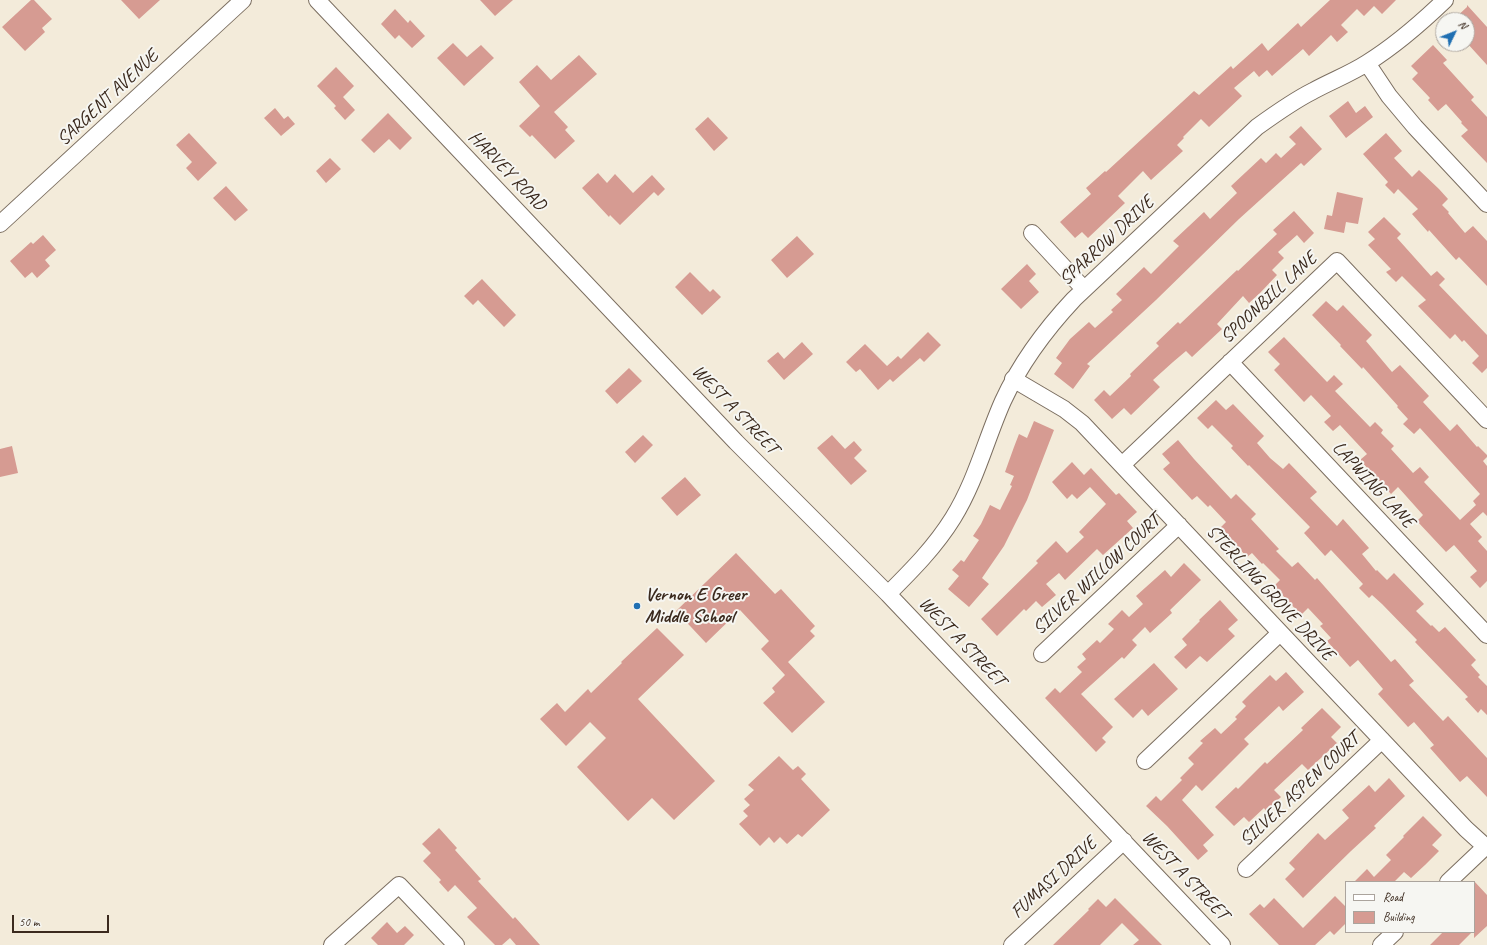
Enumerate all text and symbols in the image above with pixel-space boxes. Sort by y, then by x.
north arrow [1435,12,1475,52]
text: N [1456,17,1470,32]
street label: SARGENT AVENUE [53,45,163,151]
street label: HARVEY ROAD [463,126,551,216]
street label: SPARROW DRIVE [1055,191,1159,291]
street label: SPOONBILL LANE [1216,248,1322,348]
street label: WEST A STREET [687,360,783,460]
street label: LAPWING LANE [1327,437,1419,533]
street label: SILVER WILLOW COURT [1028,510,1166,640]
street label: STERLING GROVE DRIVE [1201,520,1339,666]
place label: Vernon E Greer Middle School [645,584,746,628]
street label: WEST A STREET [914,592,1010,692]
marker: Vernon E Greer Middle School [632,601,642,611]
street label: SILVER ASPEN COURT [1235,728,1365,852]
street label: WEST A STREET [1137,826,1233,926]
street label: FUMASI DRIVE [1006,832,1102,924]
legend [1345,881,1475,933]
text: Road [1383,889,1403,905]
scale bar [14,907,111,933]
text: Building [1383,909,1415,925]
text: 50 m [19,914,39,930]

